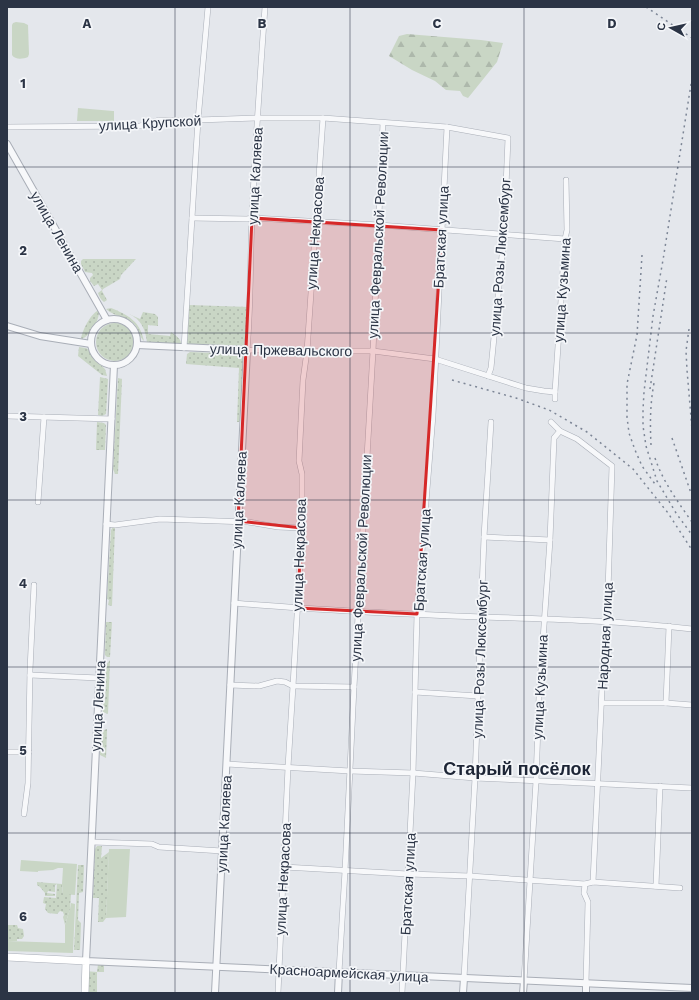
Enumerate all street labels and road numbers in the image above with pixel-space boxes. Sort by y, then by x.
street label: улица Крупской [98,112,202,134]
street label: улица Каляева [244,127,266,225]
street label: улица Февральской Революции [365,131,391,339]
street label: улица Некрасова [303,176,327,290]
street label: улица Розы Люксембург [486,177,514,337]
street label: Братская улица [430,185,452,289]
street label: улица Ленина [27,188,87,276]
street label: улица Кузьмина [550,237,574,343]
street label: улица Пржевальского [210,341,353,359]
street label: улица Каляева [228,451,250,549]
street label: улица Февральской Революции [348,454,374,662]
street label: улица Некрасова [289,498,309,612]
street label: Братская улица [410,508,434,612]
street label: улица Розы Люксембург [469,579,491,739]
street label: Народная улица [594,582,616,690]
street label: улица Кузьмина [529,634,551,740]
street label: улица Ленина [88,660,108,752]
street label: улица Каляева [213,775,235,873]
street label: улица Некрасова [272,822,294,936]
street label: Братская улица [397,832,419,936]
street label: Красноармейская улица [269,961,429,985]

